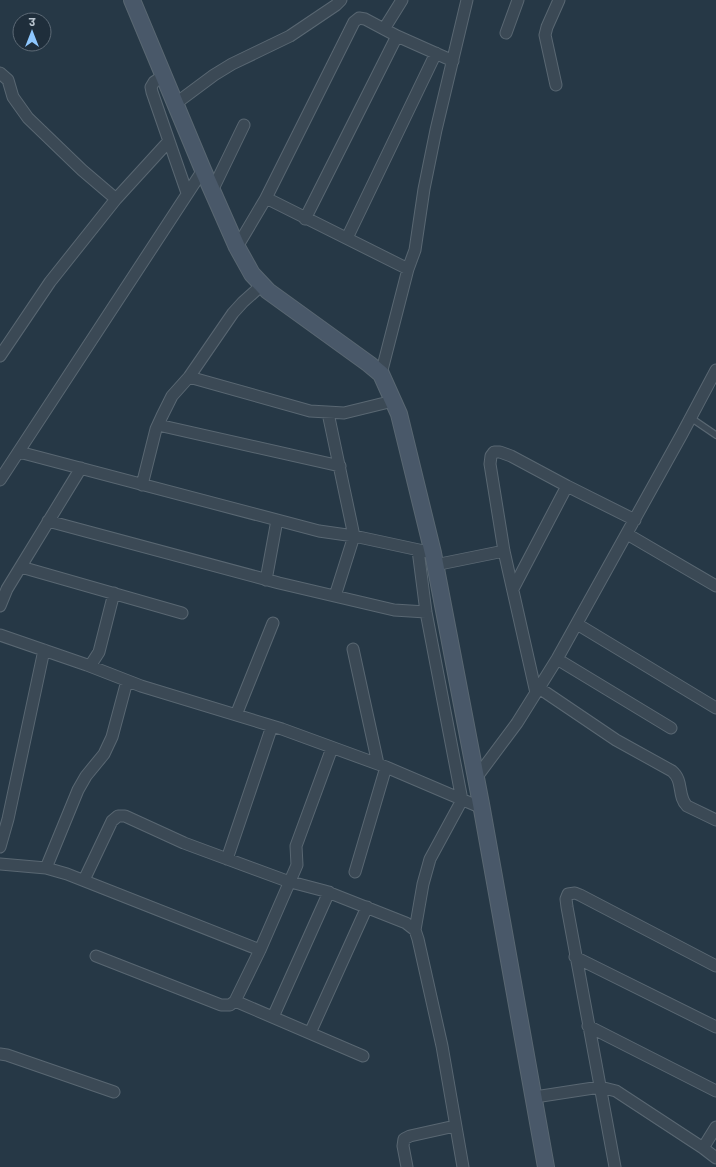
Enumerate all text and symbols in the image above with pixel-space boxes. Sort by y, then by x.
north arrow [12,12,52,52]
text: उ [28,14,36,30]

